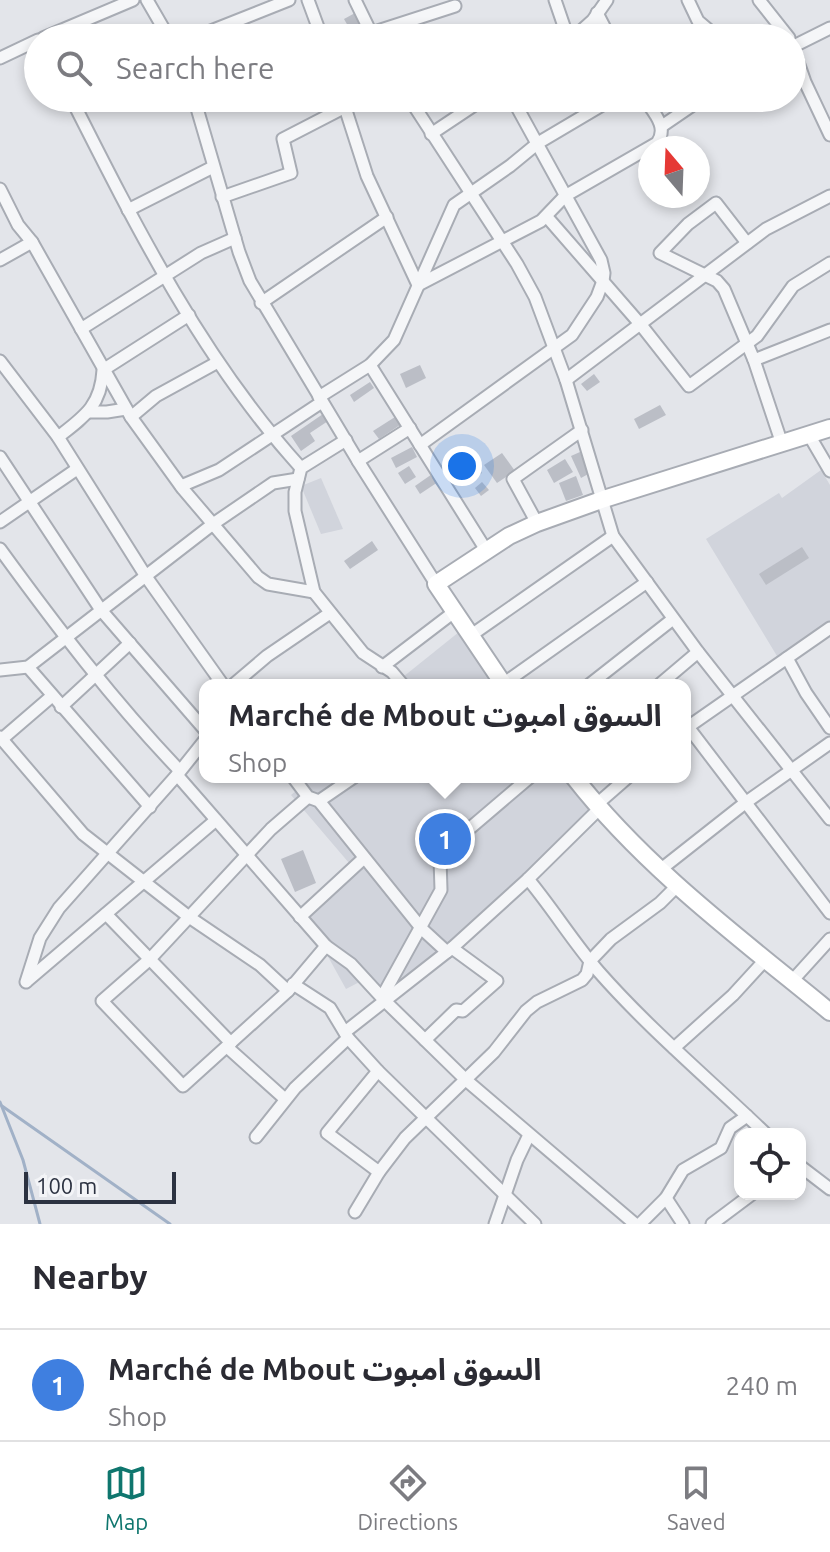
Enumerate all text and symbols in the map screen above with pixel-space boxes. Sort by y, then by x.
search box [24,24,806,112]
icon: search [52,46,96,90]
text: Search here [116,51,275,85]
north arrow [638,136,710,208]
your location [442,446,482,486]
popup [199,679,691,783]
text: Marché de Mbout السوق امبوت [228,698,662,732]
text: Shop [228,748,287,777]
pin: 1 [419,809,471,869]
map controls [734,1128,806,1200]
button: locate [734,1128,806,1200]
scale bar [24,1168,176,1204]
text: 100 m [36,1173,97,1198]
text: Nearby [32,1257,147,1295]
text: Marché de Mbout السوق امبوت [108,1352,542,1386]
text: 1 [51,1371,65,1400]
text: 240 m [726,1371,798,1400]
text: Shop [108,1402,167,1431]
tab: Map [104,1461,148,1534]
tab: Directions [357,1461,458,1534]
tab: Saved [667,1461,726,1534]

